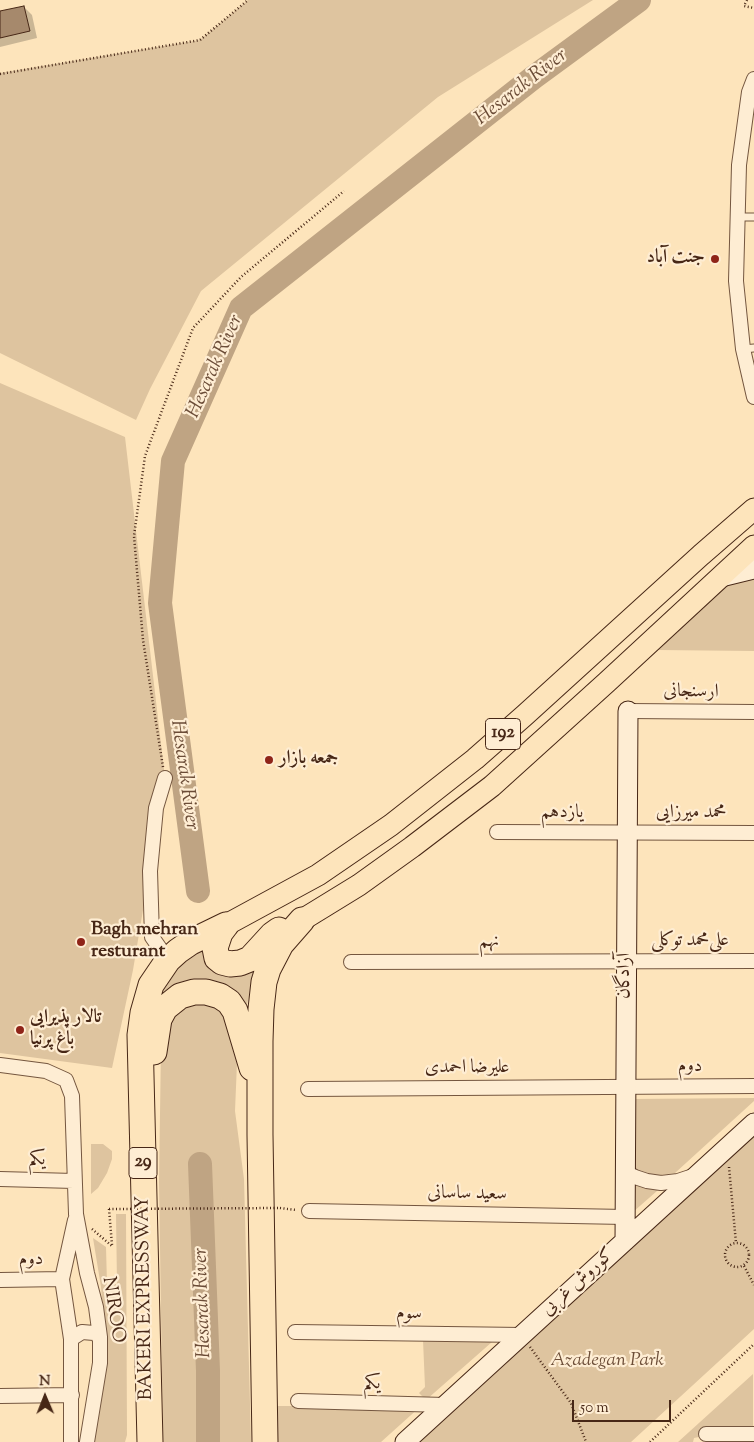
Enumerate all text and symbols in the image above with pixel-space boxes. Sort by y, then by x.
water label: Hesarak River [471,45,573,131]
place label: جنت آباد [646,248,705,270]
marker: جنت آباد [709,253,721,265]
water label: Hesarak River [183,312,249,422]
street label: ارسنجانی [663,681,719,705]
water label: Hesarak River [163,719,203,831]
road number: 192 [486,719,520,750]
place label: جمعه بازار [279,749,338,771]
marker: جمعه بازار [263,754,275,766]
street label: یازدهم [541,803,583,825]
street label: محمد میرزایی [656,803,726,825]
place label: Bagh mehran resturant [91,920,198,964]
street label: علی‌محمد توکلی [651,931,729,953]
street label: نهم [479,932,499,954]
marker: Bagh mehran resturant [75,936,87,948]
street label: آزادگان [615,953,637,999]
place label: تالار پذیرایی باغ پرنیا [30,1008,101,1052]
marker: تالار پذیرایی باغ پرنیا [14,1024,26,1036]
street label: دوم [678,1057,702,1079]
street label: علیرضا احمدی [425,1058,509,1080]
road number: 29 [129,1148,157,1178]
street label: یکم [28,1149,46,1173]
street label: سعید ساسانی [427,1183,507,1207]
street label: BAKERI EXPRESSWAY [133,1196,159,1400]
street label: کوروش غربی [538,1244,620,1322]
water label: Hesarak River [190,1247,218,1359]
street label: دوم [18,1249,44,1273]
street label: NIROO [96,1275,128,1345]
street label: سوم [396,1303,422,1327]
park label: Azadegan Park [550,1351,664,1373]
north arrow [20,1372,70,1422]
text: N [39,1372,51,1392]
street label: یکم [363,1373,381,1397]
scale bar [574,1390,673,1422]
text: 50 m [580,1398,609,1419]

